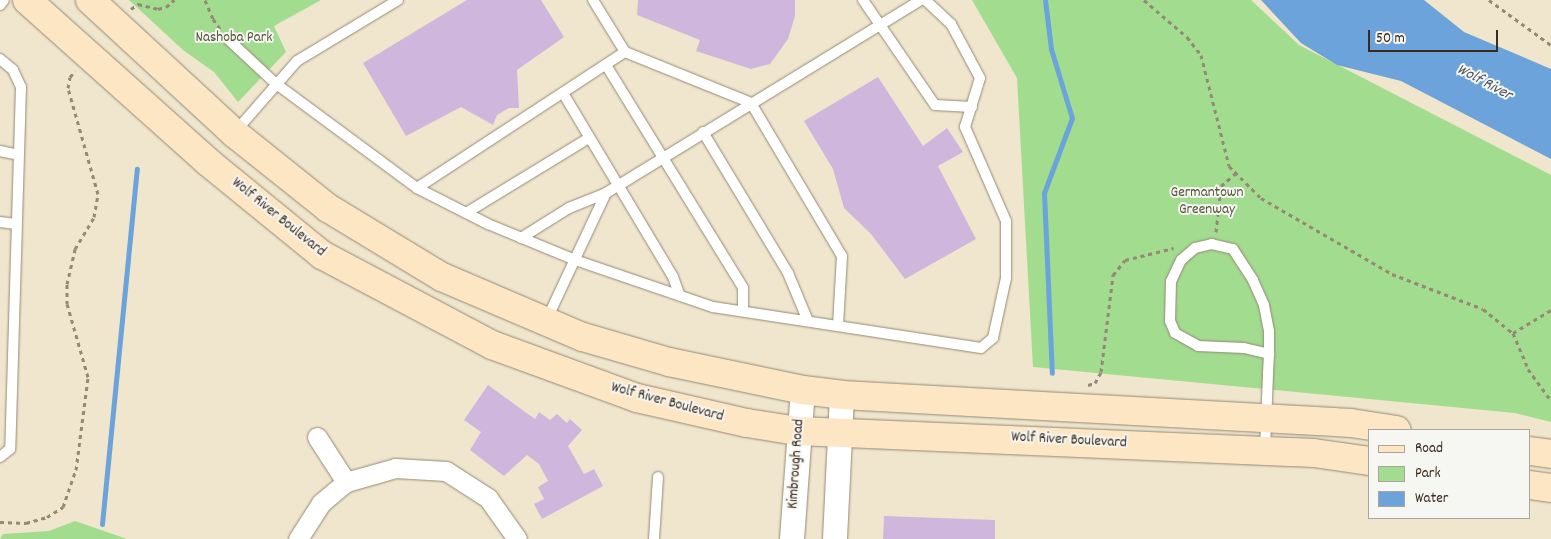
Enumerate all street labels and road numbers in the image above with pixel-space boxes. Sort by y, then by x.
street label: Wolf River Boulevard [227,175,329,261]
street label: Wolf River Boulevard [609,379,725,427]
street label: Kimbrough Road [785,418,809,510]
street label: Wolf River Boulevard [1011,429,1127,453]

